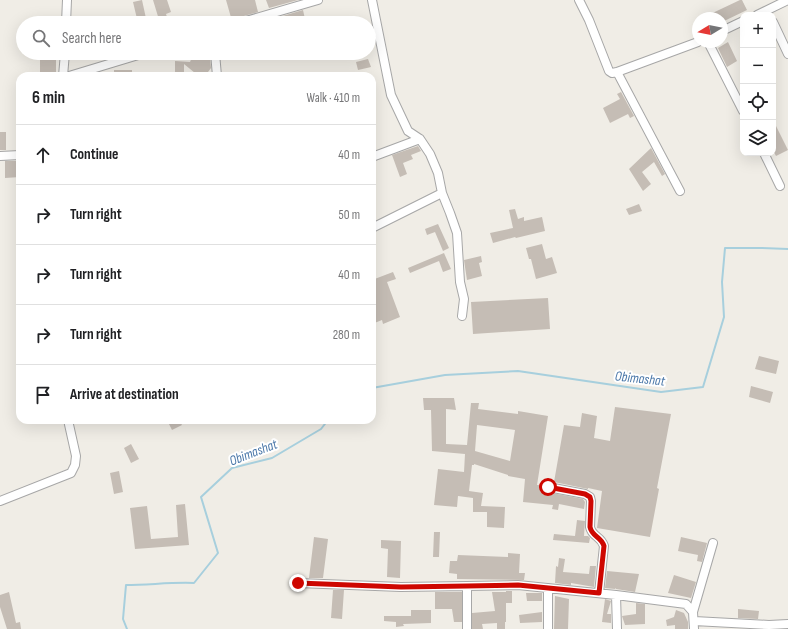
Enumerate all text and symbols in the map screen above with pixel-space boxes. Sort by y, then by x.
north arrow [692,12,728,48]
map controls [740,12,776,156]
button: + [740,12,776,48]
search box [16,16,376,60]
icon: search [30,27,52,49]
text: Search here [62,29,122,48]
button: − [740,48,776,84]
button: locate [740,84,776,120]
text: 6 min [32,88,65,108]
text: Walk · 410 m [307,90,360,106]
button: layers [740,120,776,156]
icon: ahead [32,144,54,166]
text: Continue [70,145,119,164]
text: 40 m [338,147,360,163]
icon: right [32,204,54,226]
text: Turn right [70,205,122,224]
text: 50 m [339,207,360,223]
icon: right [32,264,54,286]
text: Turn right [70,265,122,284]
text: 40 m [338,267,360,283]
icon: right [32,324,54,346]
text: Turn right [70,325,122,344]
text: 280 m [333,327,360,343]
water label: Obimashat [614,367,667,390]
icon: arrive [32,384,54,406]
text: Arrive at destination [70,385,179,404]
water label: Obimashat [227,435,280,469]
route start [539,478,557,496]
route end [289,574,307,592]

